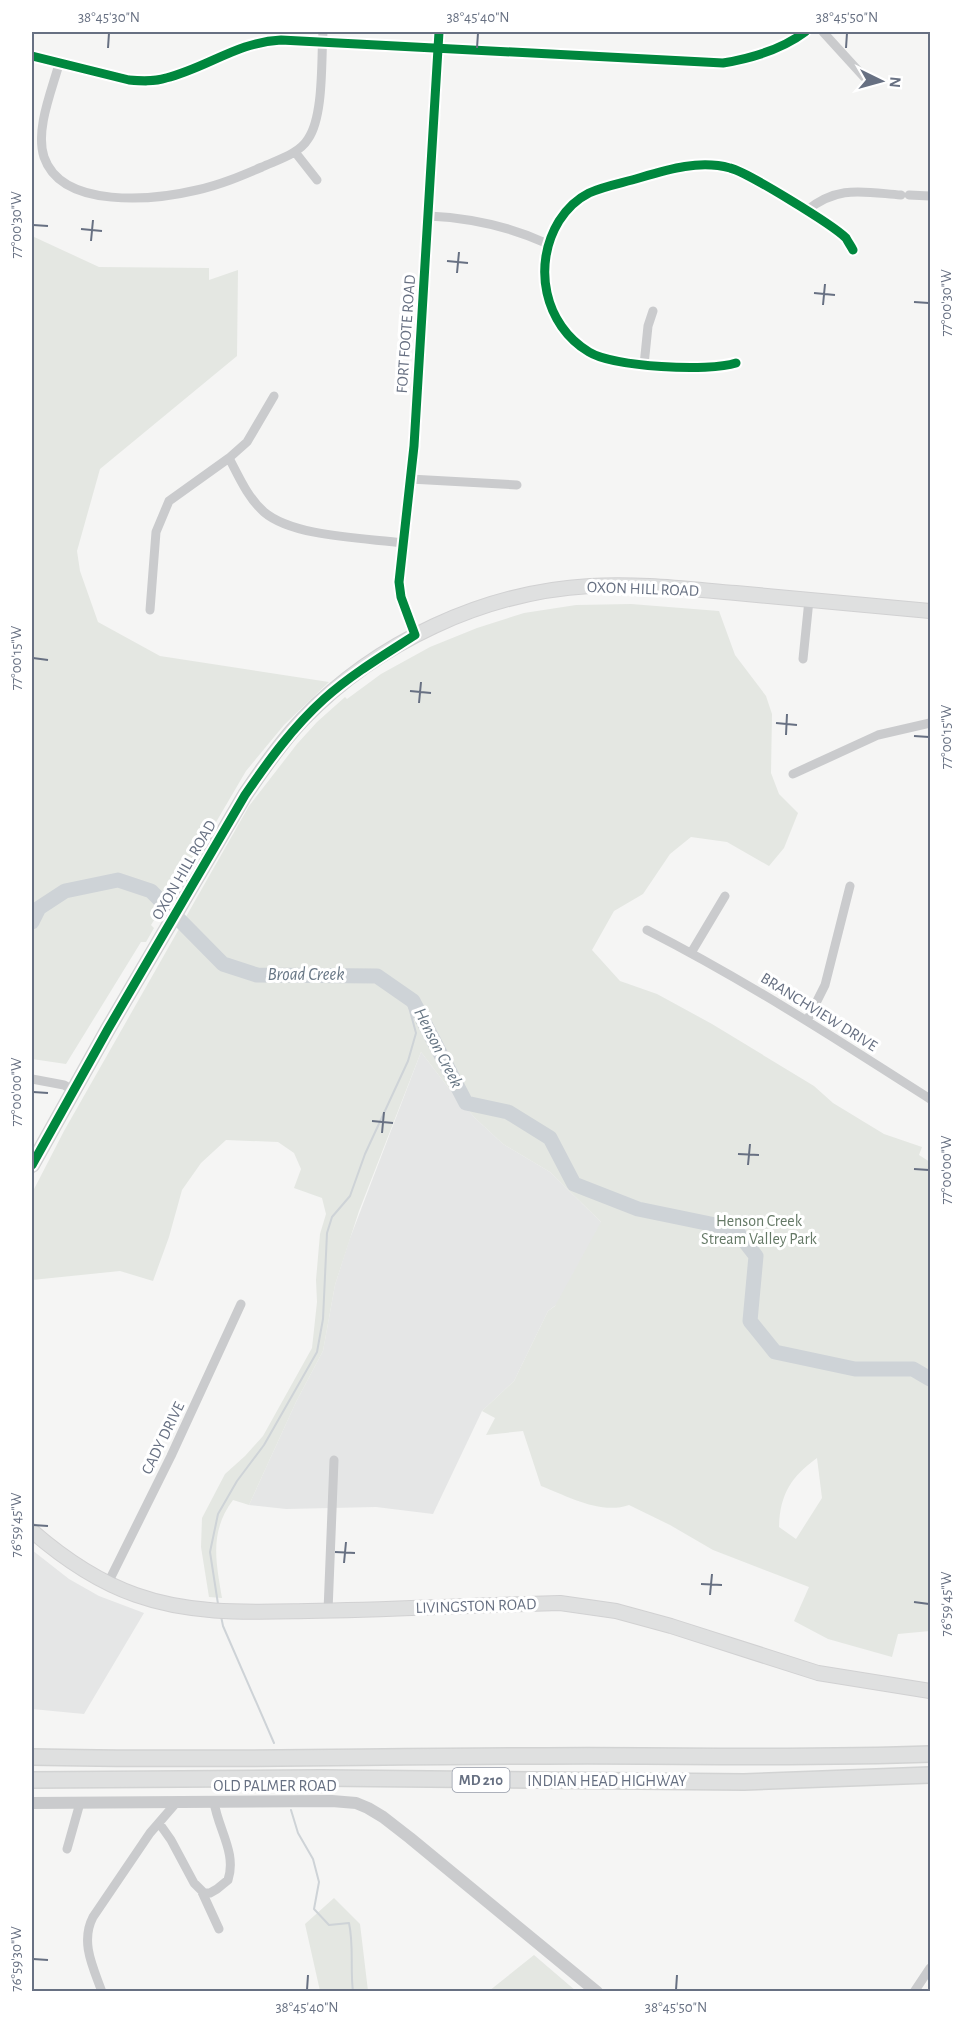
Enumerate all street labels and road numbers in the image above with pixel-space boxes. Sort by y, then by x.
street label: FORT FOOTE ROAD [394,274,418,394]
street label: OXON HILL ROAD [587,579,699,599]
street label: OXON HILL ROAD [149,817,219,923]
street label: BRANCHVIEW DRIVE [758,970,880,1055]
street label: CADY DRIVE [139,1399,188,1477]
street label: LIVINGSTON ROAD [415,1596,537,1616]
road number: MD 210 [452,1768,510,1792]
street label: INDIAN HEAD HIGHWAY [527,1773,687,1789]
street label: OLD PALMER ROAD [213,1778,337,1794]

